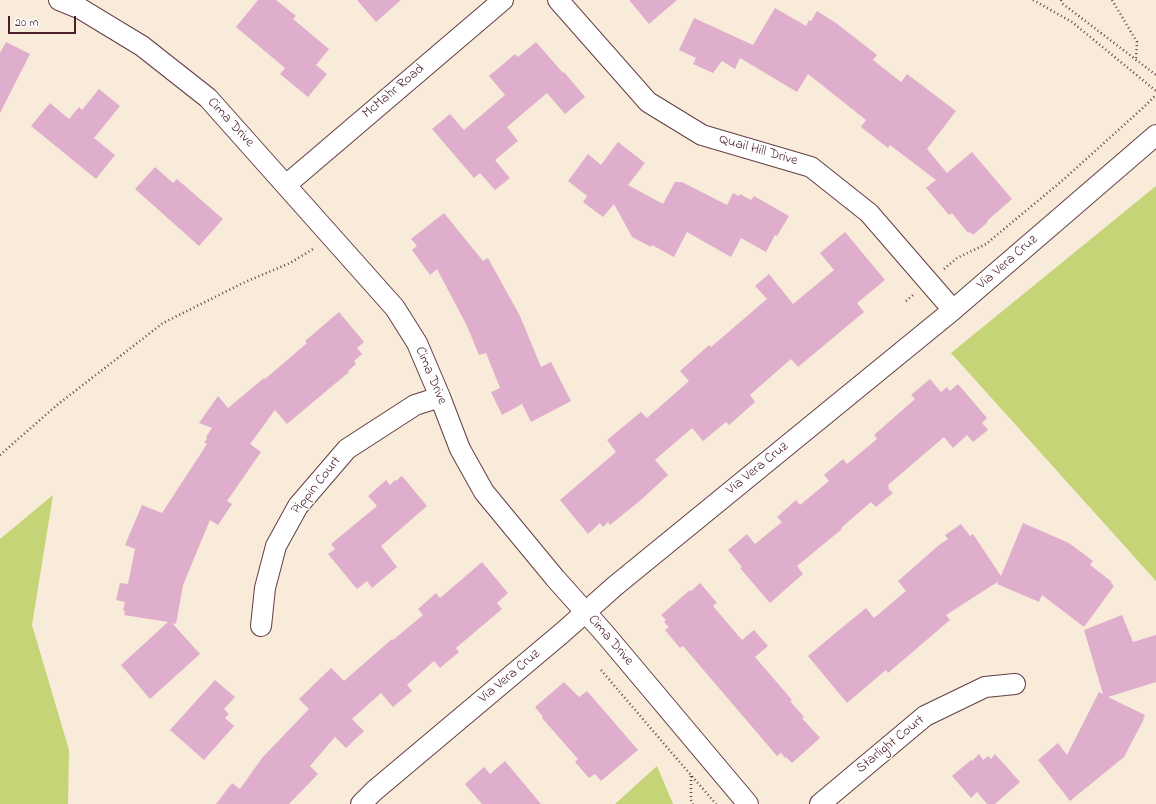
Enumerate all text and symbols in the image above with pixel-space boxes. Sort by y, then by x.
scale bar [10,8,78,34]
text: 20 m [15,14,38,32]
street label: McMahr Road [360,61,428,123]
street label: Cima Drive [203,95,257,151]
street label: Quail Hill Drive [717,132,799,170]
street label: Via Vera Cruz [974,232,1042,294]
street label: Cima Drive [410,344,450,408]
street label: Via Vera Cruz [724,439,792,499]
street label: Pippin Court [288,454,346,518]
street label: Cima Drive [584,612,636,670]
street label: Via Vera Cruz [476,646,544,708]
street label: Starlight Court [853,712,929,778]

